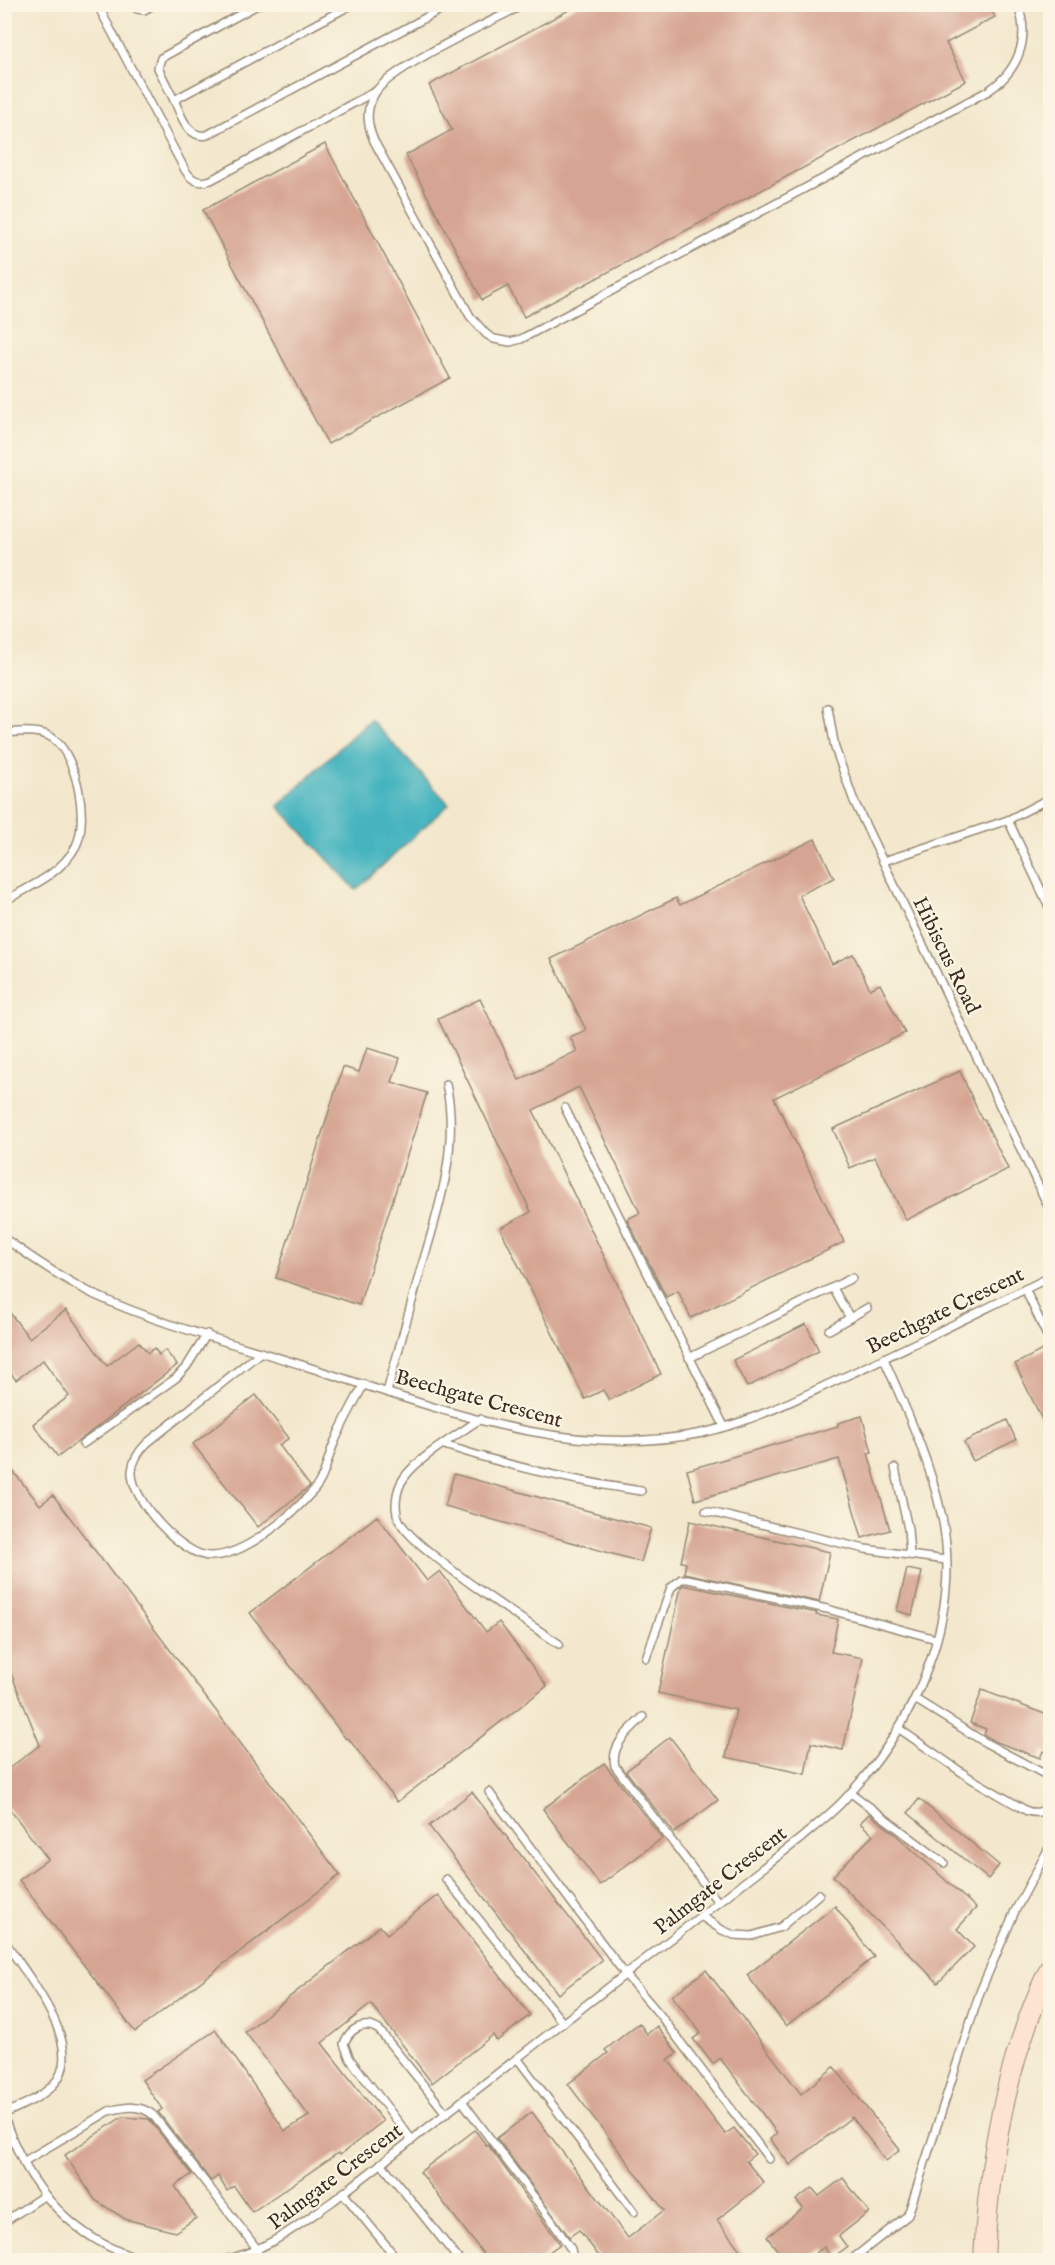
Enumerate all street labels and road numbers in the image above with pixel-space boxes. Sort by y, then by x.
street label: Hibiscus Road [906,893,986,1019]
street label: Beechgate Crescent [862,1262,1029,1361]
street label: Beechgate Crescent [392,1364,565,1435]
street label: Palmgate Crescent [649,1821,793,1942]
street label: Palmgate Crescent [263,2118,409,2237]

